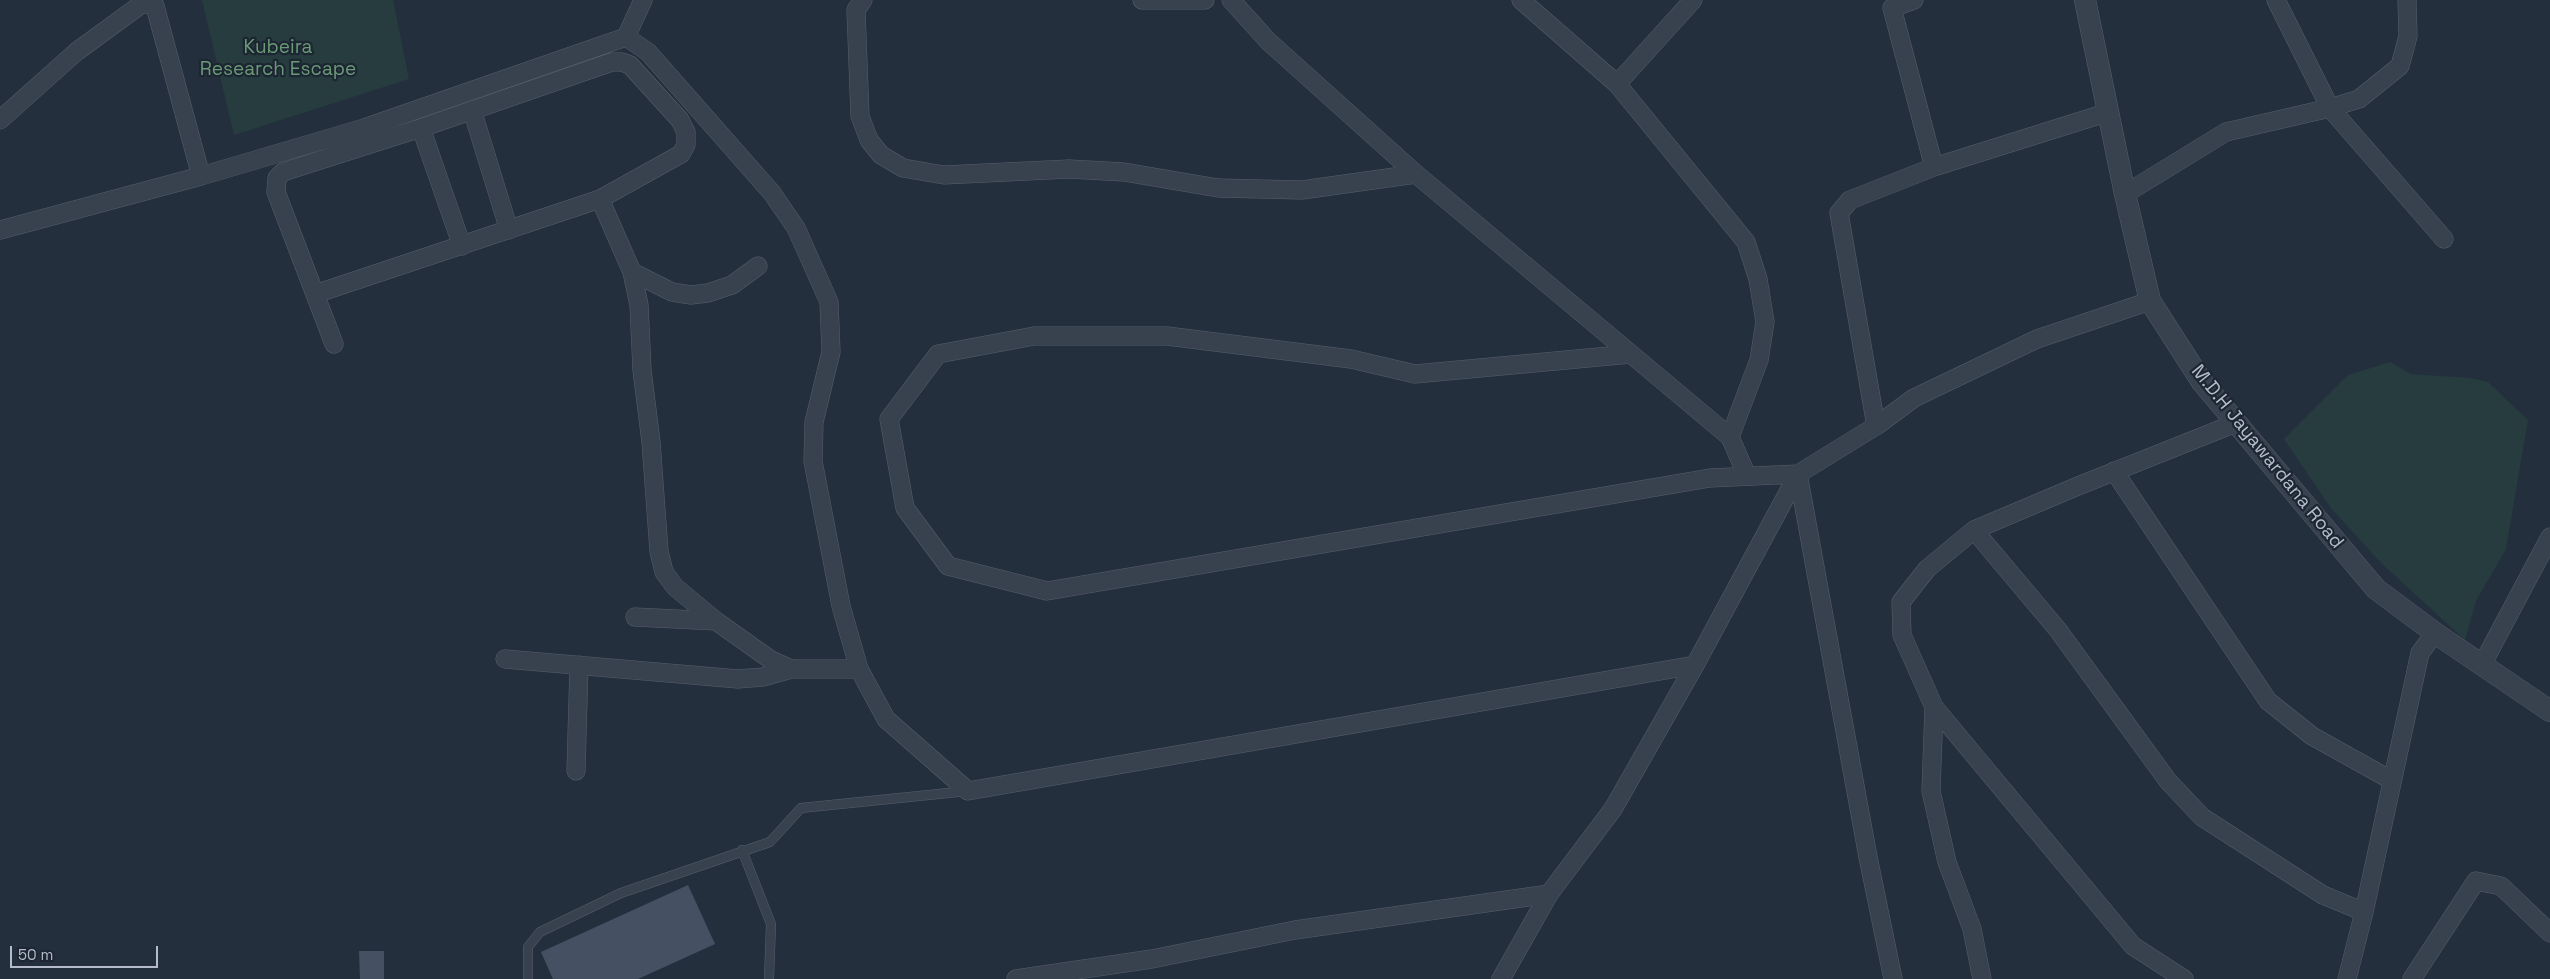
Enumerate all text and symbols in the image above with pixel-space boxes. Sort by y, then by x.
park label: Kubeira Research Escape [200,37,356,81]
street label: M.D.H Jayawardana Road [2186,361,2348,553]
scale bar [12,936,160,968]
text: 50 m [18,945,53,964]

